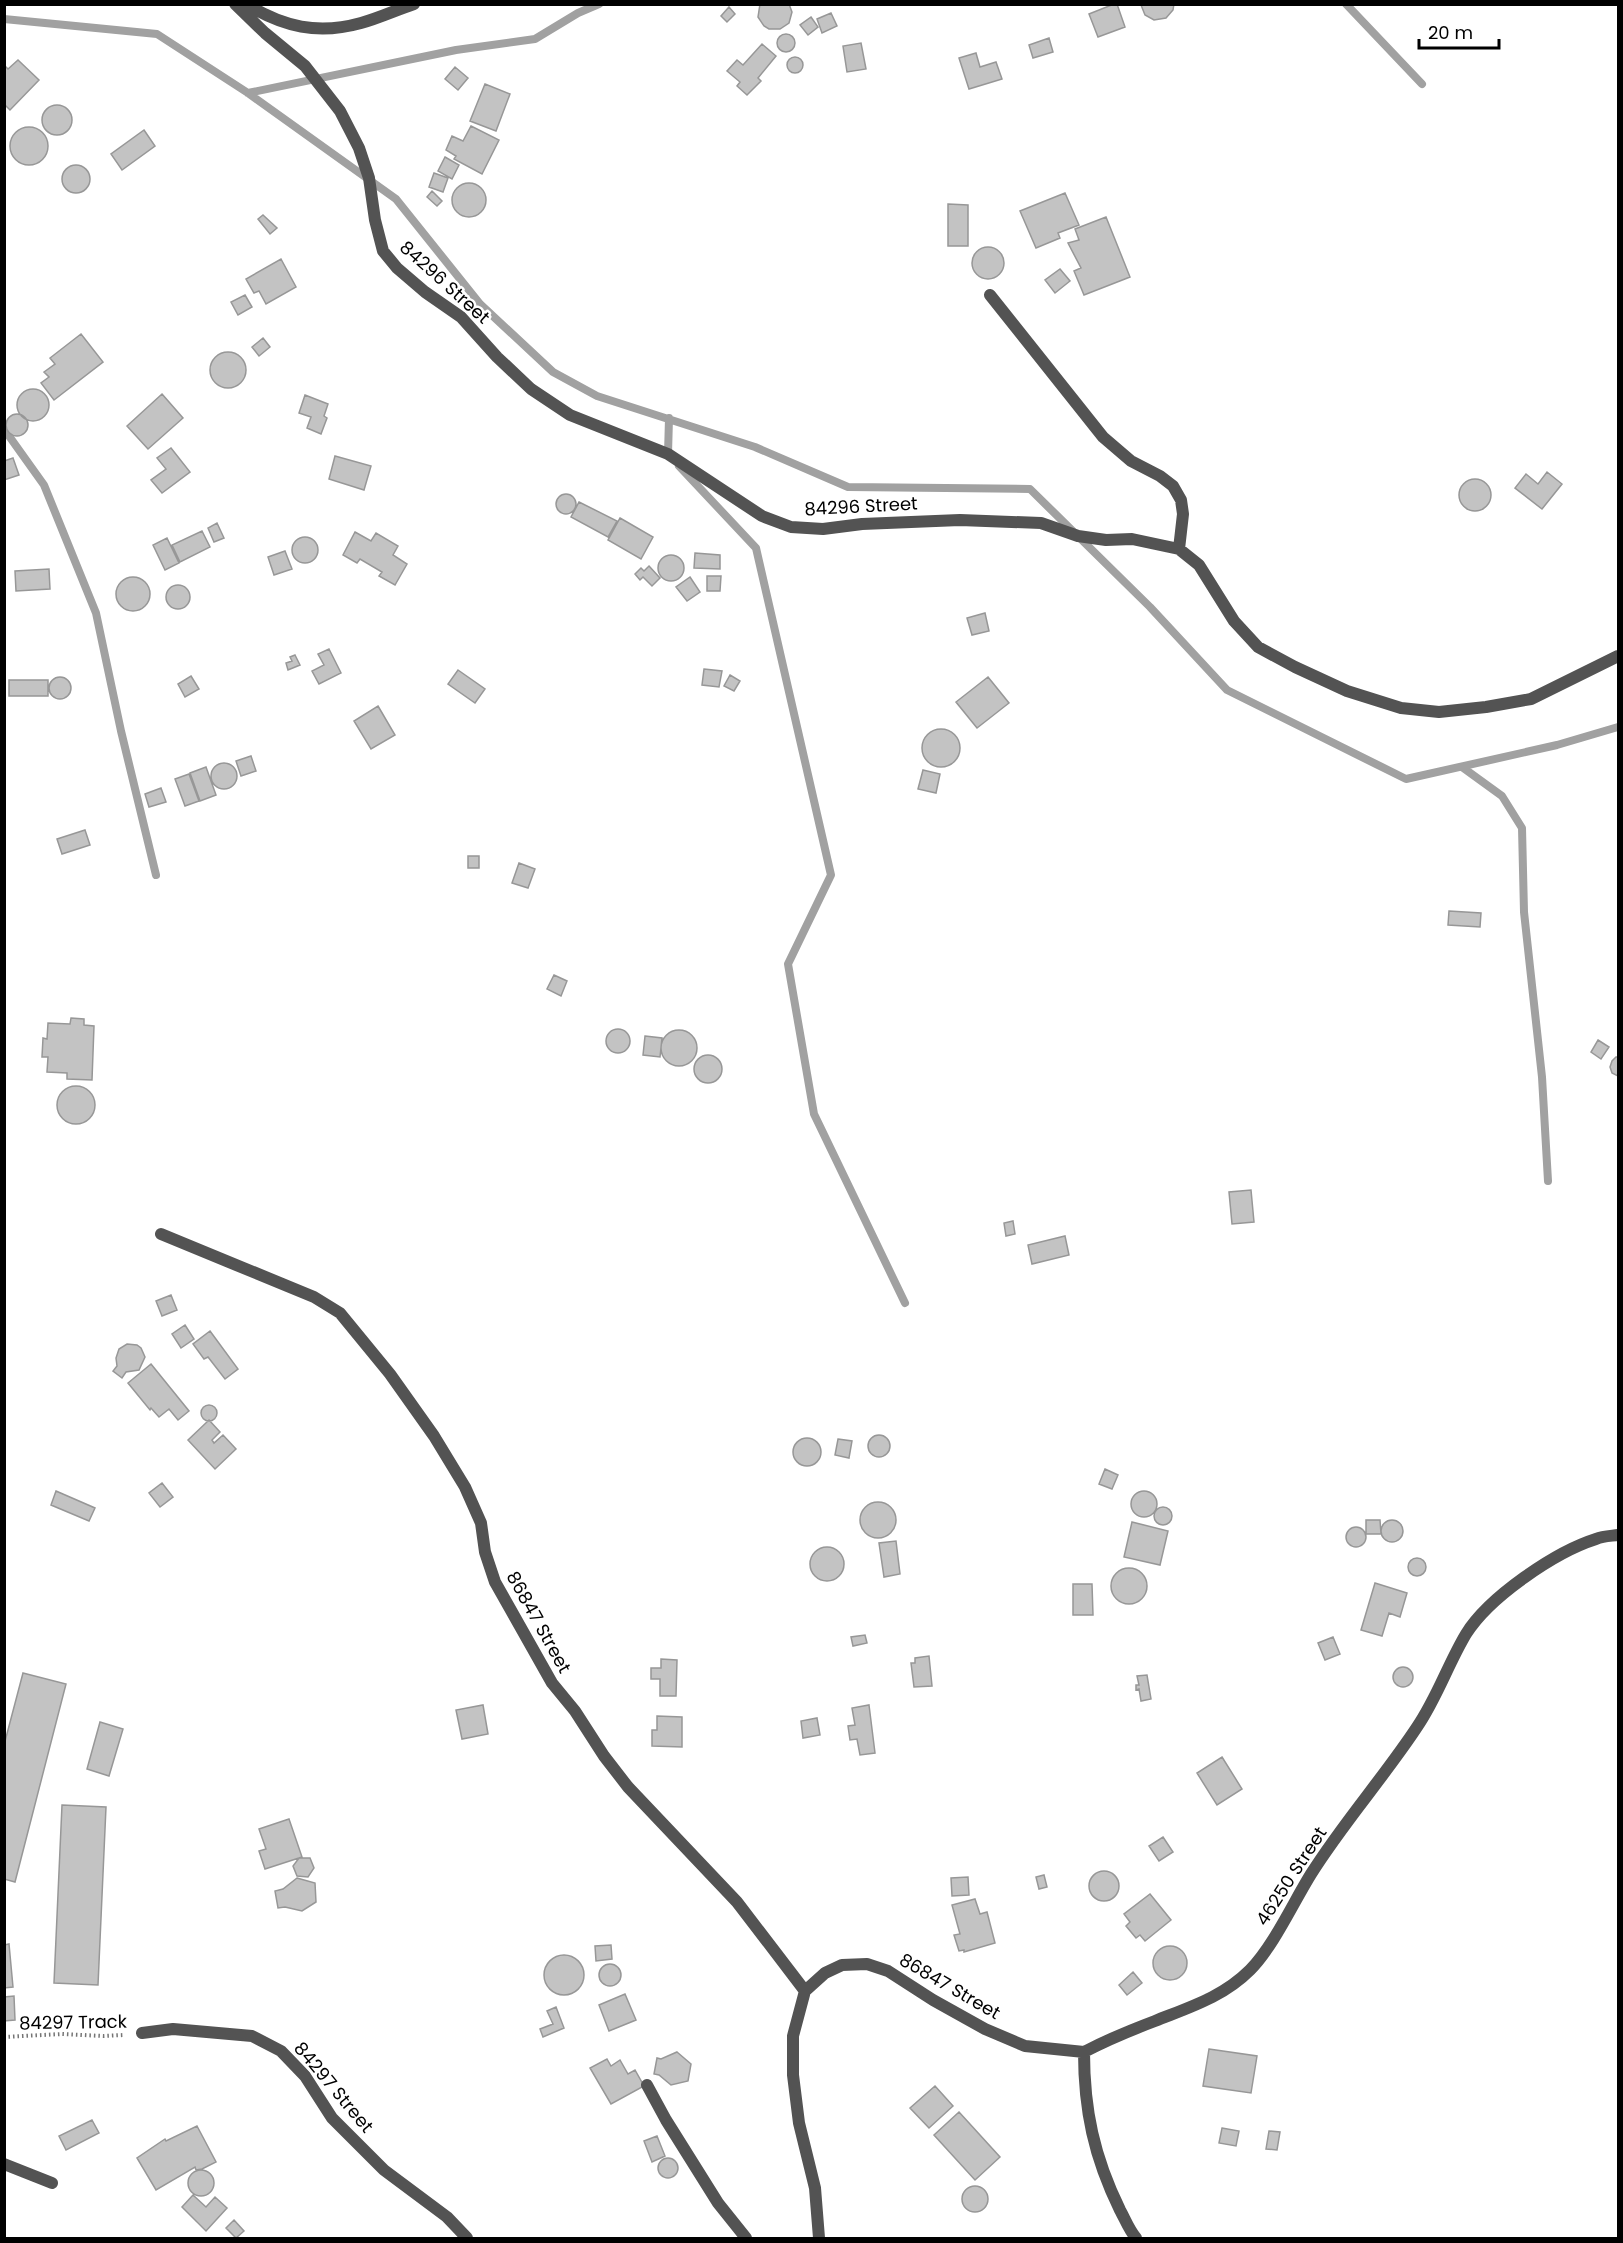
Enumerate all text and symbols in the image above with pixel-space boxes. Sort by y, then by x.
scale bar [1419,12,1498,50]
text: 20 m [1428,20,1473,45]
street label: 84296 Street [395,235,495,329]
street label: 84296 Street [804,491,918,521]
street label: 86847 Street [501,1567,577,1677]
street label: 46250 Street [1250,1822,1332,1930]
street label: 86847 Street [895,1947,1005,2025]
street label: 84297 Track [19,2009,128,2035]
street label: 84297 Street [289,2036,379,2138]

